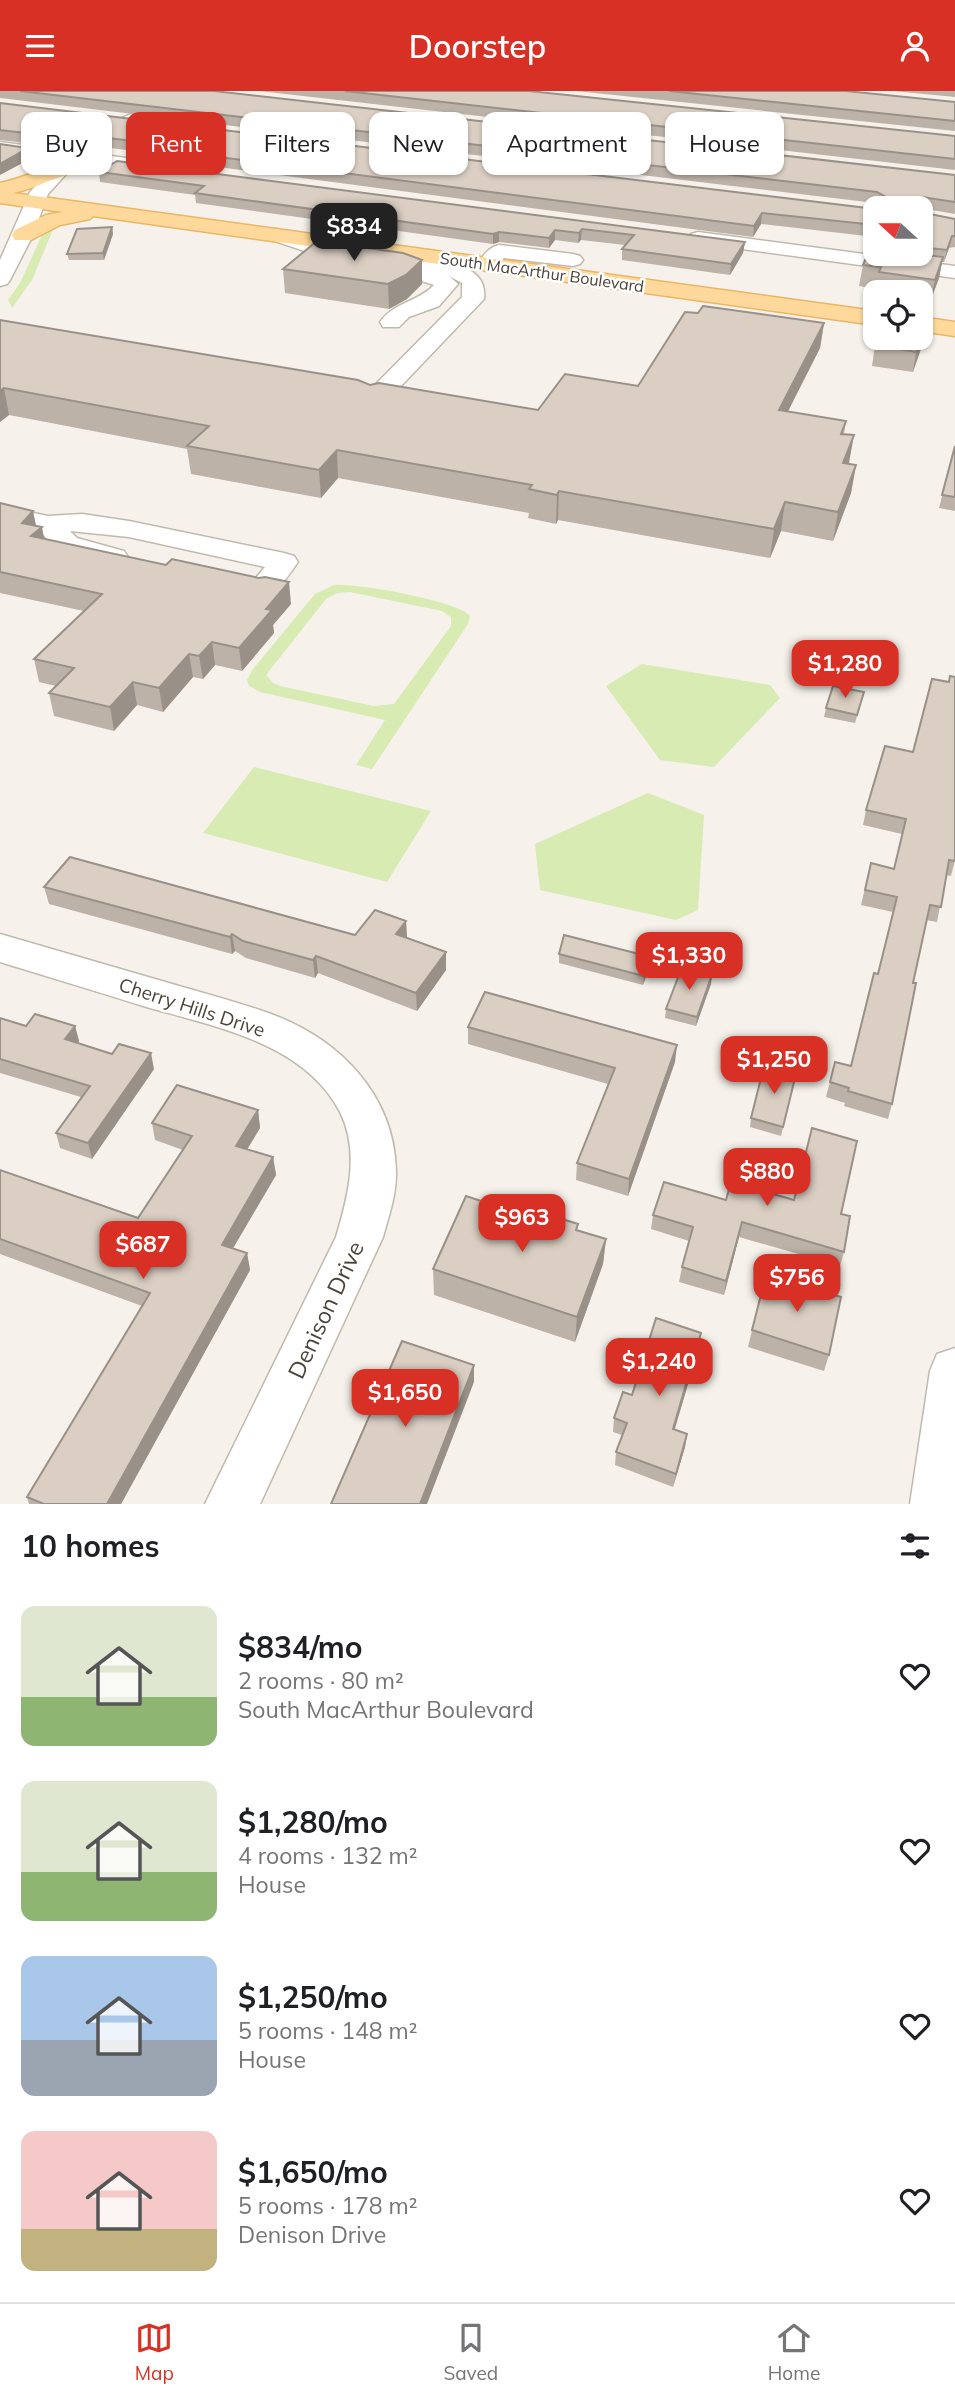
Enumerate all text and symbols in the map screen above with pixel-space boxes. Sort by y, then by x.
text: Doorstep [409,26,546,66]
icon: menu [21,27,59,65]
icon: person [896,27,934,65]
chip: Buy [21,112,112,175]
chip: Rent [126,112,226,175]
chip: Filters [240,112,355,175]
chip: New [369,112,468,175]
chip: Apartment [482,112,651,175]
chip: House [665,112,784,175]
north arrow [863,196,933,266]
map controls [863,196,933,350]
pin: $834 [313,204,395,263]
text: $834 [326,211,382,240]
street label: South MacArthur Boulevard [439,248,645,296]
button: locate [863,280,933,350]
pin: $1,280 [788,641,902,700]
text: $1,280 [808,648,882,677]
pin: $1,330 [632,933,746,992]
text: $1,330 [652,940,726,969]
street label: Cherry Hills Drive [116,972,268,1042]
pin: $1,250 [717,1037,831,1096]
text: $1,250 [737,1044,811,1073]
pin: $880 [726,1149,808,1208]
text: $880 [739,1156,795,1185]
pin: $963 [481,1195,563,1254]
text: $963 [494,1202,550,1231]
pin: $687 [102,1221,184,1281]
text: $687 [115,1229,171,1258]
street label: Denison Drive [281,1236,370,1383]
pin: $756 [756,1255,838,1314]
text: $756 [769,1262,825,1291]
pin: $1,240 [602,1339,716,1398]
text: $1,240 [622,1346,696,1375]
pin: $1,650 [348,1369,462,1429]
text: $1,650 [368,1377,442,1406]
text: 10 homes [21,1527,160,1565]
icon: filters [896,1527,934,1565]
text: $834/mo [238,1628,362,1666]
icon: home [77,1634,161,1718]
icon: heart [896,1657,934,1695]
text: 2 rooms · 80 m² [238,1666,404,1695]
text: South MacArthur Boulevard [238,1695,534,1724]
text: $1,280/mo [238,1803,388,1841]
icon: home [77,1809,161,1893]
icon: heart [896,1832,934,1870]
text: 4 rooms · 132 m² [238,1841,418,1870]
text: House [238,1870,306,1899]
text: $1,250/mo [238,1978,388,2016]
icon: home [77,1984,161,2068]
icon: heart [896,2007,934,2045]
text: 5 rooms · 148 m² [238,2016,418,2045]
text: House [238,2045,306,2074]
text: $1,650/mo [238,2153,388,2191]
icon: home [77,2159,161,2243]
icon: heart [896,2182,934,2220]
text: 5 rooms · 178 m² [238,2191,418,2220]
text: Denison Drive [238,2220,386,2249]
tab: Map [135,2319,174,2385]
tab: Saved [443,2319,498,2385]
tab: Home [768,2319,820,2385]

